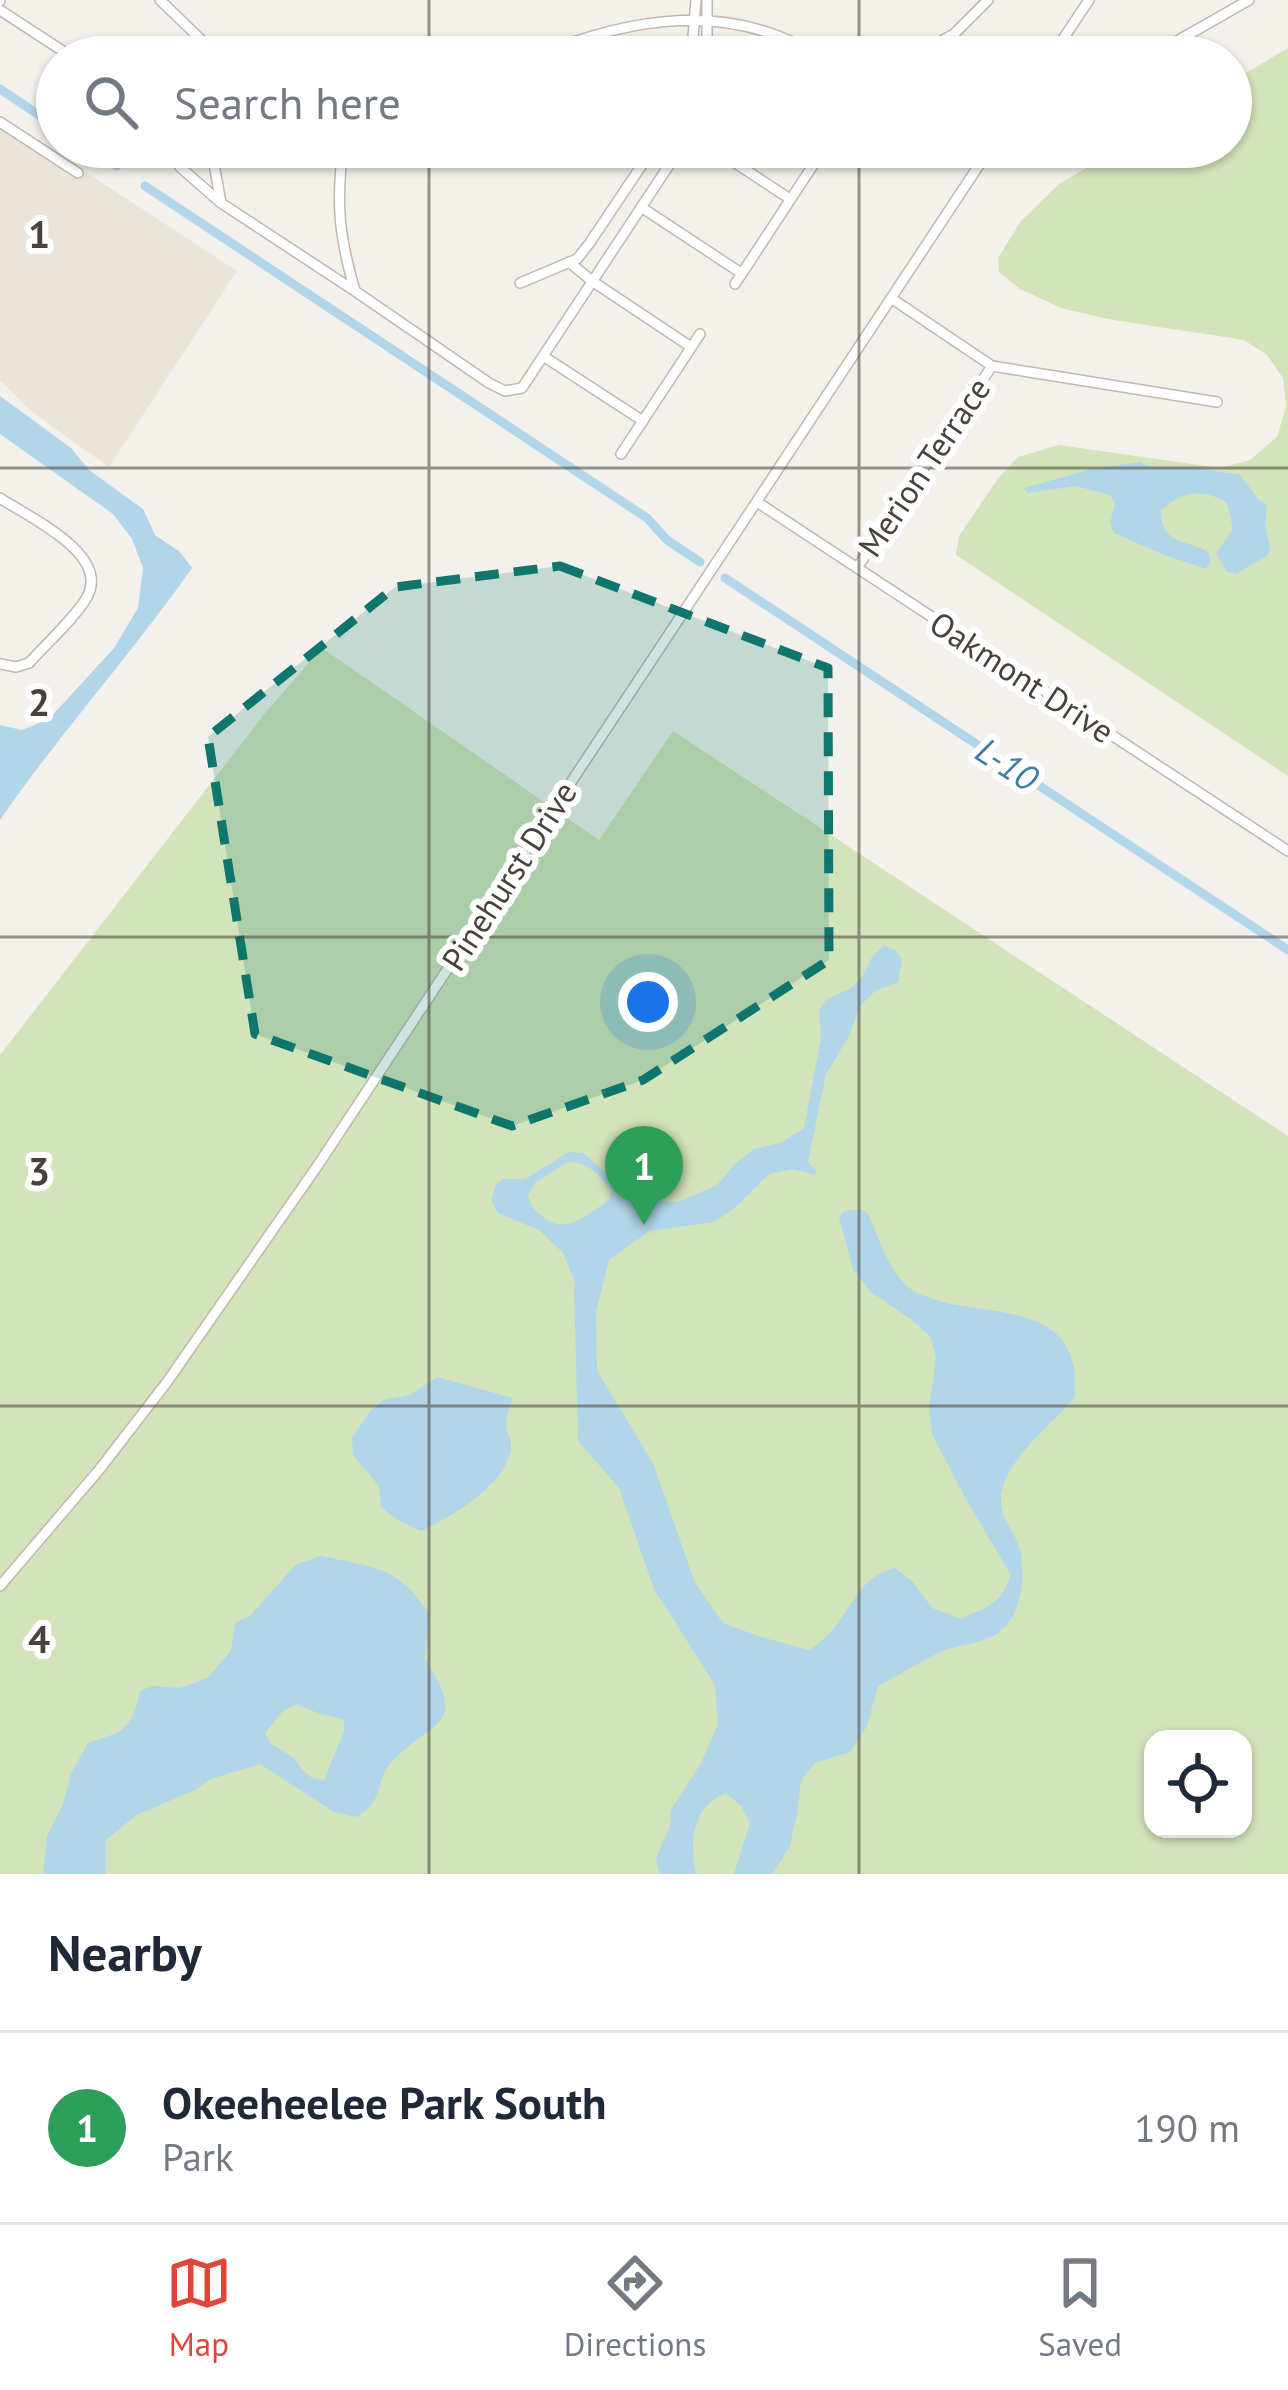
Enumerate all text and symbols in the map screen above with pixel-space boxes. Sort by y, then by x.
search box [36,36,1252,168]
icon: search [78,69,144,135]
text: Search here [174,73,401,131]
text: 1 [28,208,50,259]
street label: Merion Terrace [848,369,999,565]
street label: Oakmont Drive [922,601,1123,752]
text: 2 [28,676,50,727]
water label: L-10 [967,726,1048,802]
street label: Pinehurst Drive [431,773,586,978]
your location [618,972,678,1032]
pin: 1 [605,1126,683,1225]
text: 3 [28,1145,50,1196]
text: 4 [28,1613,50,1664]
map controls [1144,1730,1252,1838]
button: locate [1144,1730,1252,1838]
text: Nearby [48,1919,202,1985]
text: Okeeheelee Park South [162,2073,606,2131]
text: 1 [76,2102,98,2153]
text: 190 m [1134,2102,1240,2153]
text: Park [162,2131,234,2182]
tab: Map [166,2250,232,2365]
tab: Directions [564,2250,706,2365]
tab: Saved [1038,2250,1122,2365]

